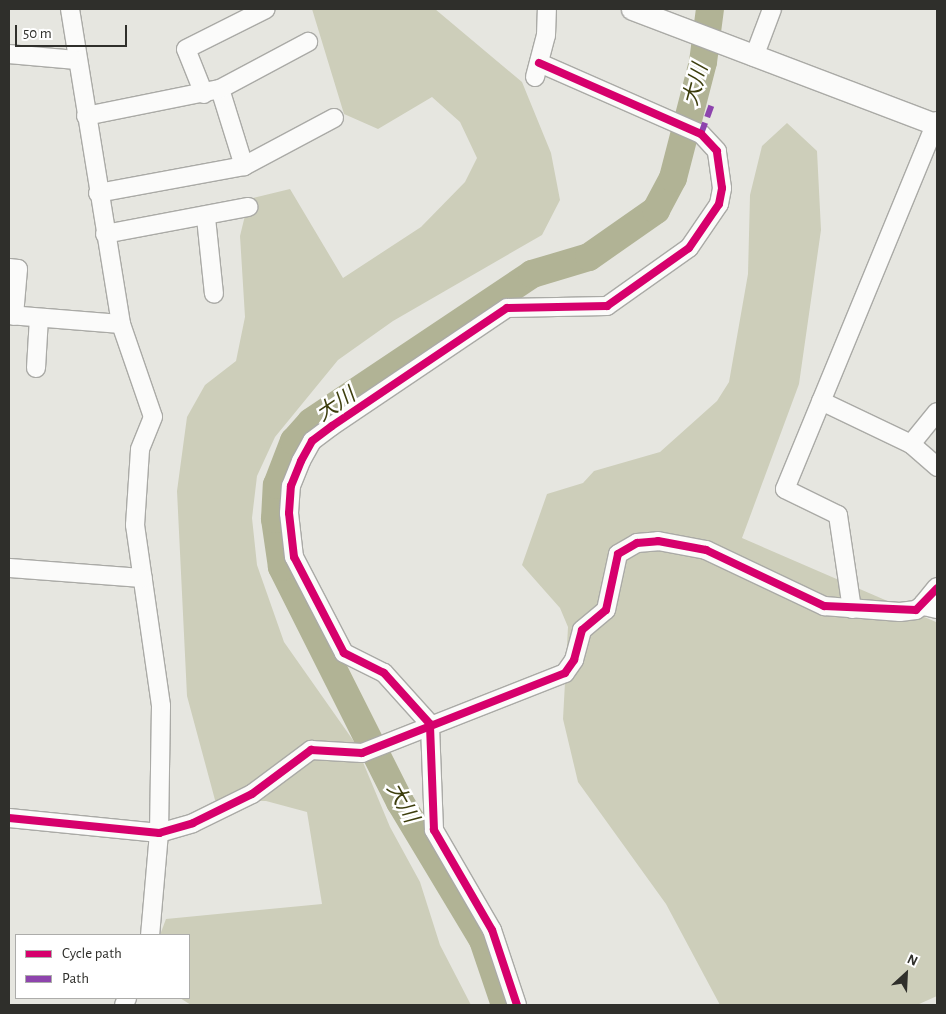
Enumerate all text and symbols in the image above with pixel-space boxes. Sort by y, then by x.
scale bar [18,15,130,47]
text: 50 m [23,26,52,41]
water label: 大川 [678,61,714,109]
water label: 大川 [312,383,360,427]
water label: 大川 [381,779,423,827]
legend [15,934,190,999]
text: Cycle path [62,946,122,961]
north arrow [881,949,931,999]
text: N [905,952,920,969]
text: Path [62,971,89,986]

